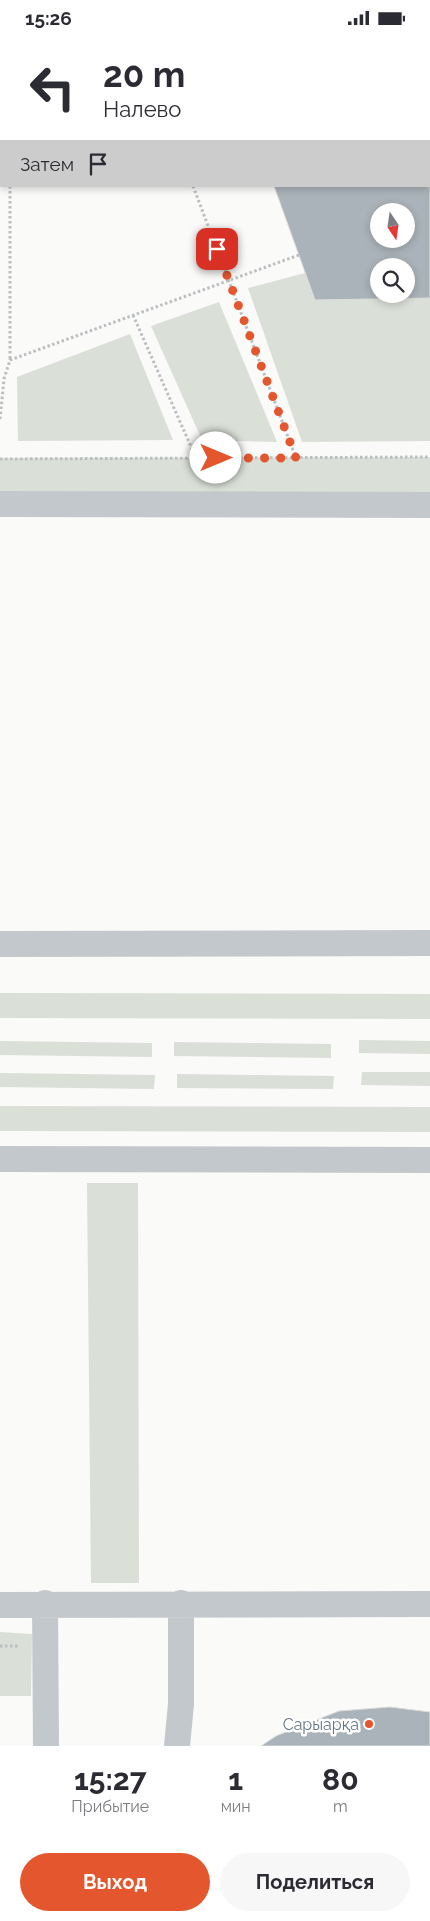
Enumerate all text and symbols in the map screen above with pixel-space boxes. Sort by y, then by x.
text: 15:26 [25,7,72,29]
text: 20 m [103,54,185,95]
icon: left [20,55,85,120]
text: Налево [103,96,181,122]
icon: arrive [84,150,112,178]
text: Затем [20,153,74,175]
north arrow [370,203,415,247]
map controls [370,203,415,303]
pin [196,228,238,270]
icon: arrive [203,235,231,263]
button: search [370,258,415,303]
position arrow [189,431,241,483]
place label: Сарыарқа [283,1715,359,1734]
marker: Сарыарқа [363,1718,375,1730]
text: 15:27 [74,1762,147,1797]
text: 1 [228,1762,243,1797]
text: 80 [322,1762,359,1797]
text: Прибытие [71,1797,149,1816]
text: мин [221,1797,251,1816]
text: m [333,1797,348,1816]
button: Выход [20,1853,210,1911]
button: Поделиться [220,1853,410,1911]

